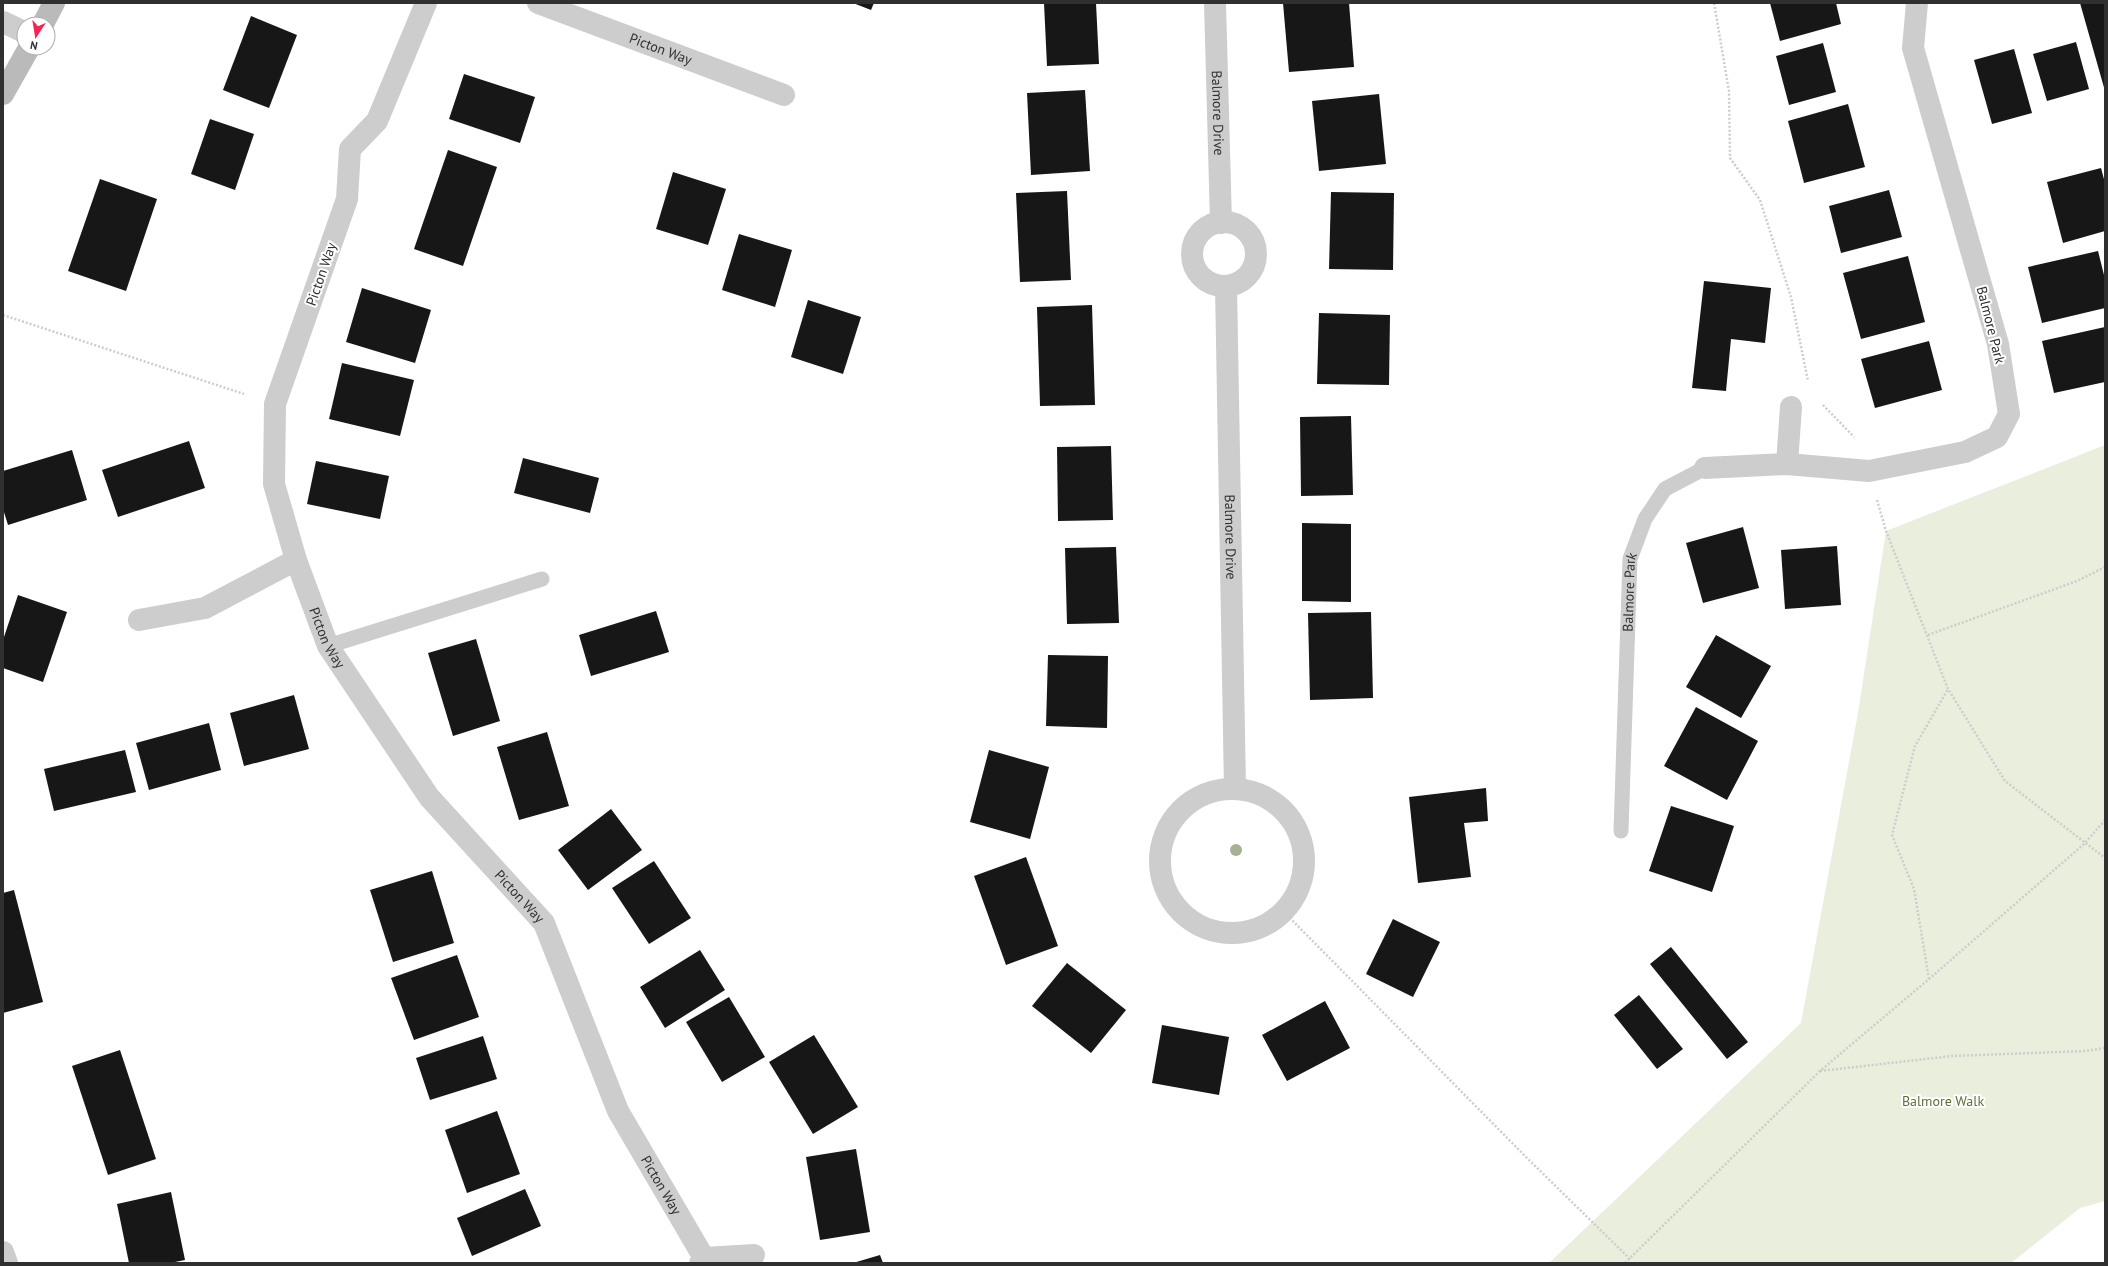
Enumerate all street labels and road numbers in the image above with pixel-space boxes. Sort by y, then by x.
street label: Picton Way [627,29,695,69]
street label: Balmore Drive [1208,70,1228,156]
street label: Picton Way [302,240,340,308]
street label: Balmore Park [1973,284,2009,366]
street label: Balmore Drive [1221,494,1240,580]
street label: Balmore Park [1619,549,1641,632]
street label: Picton Way [305,605,350,672]
street label: Picton Way [491,866,549,927]
street label: Picton Way [637,1152,686,1218]

